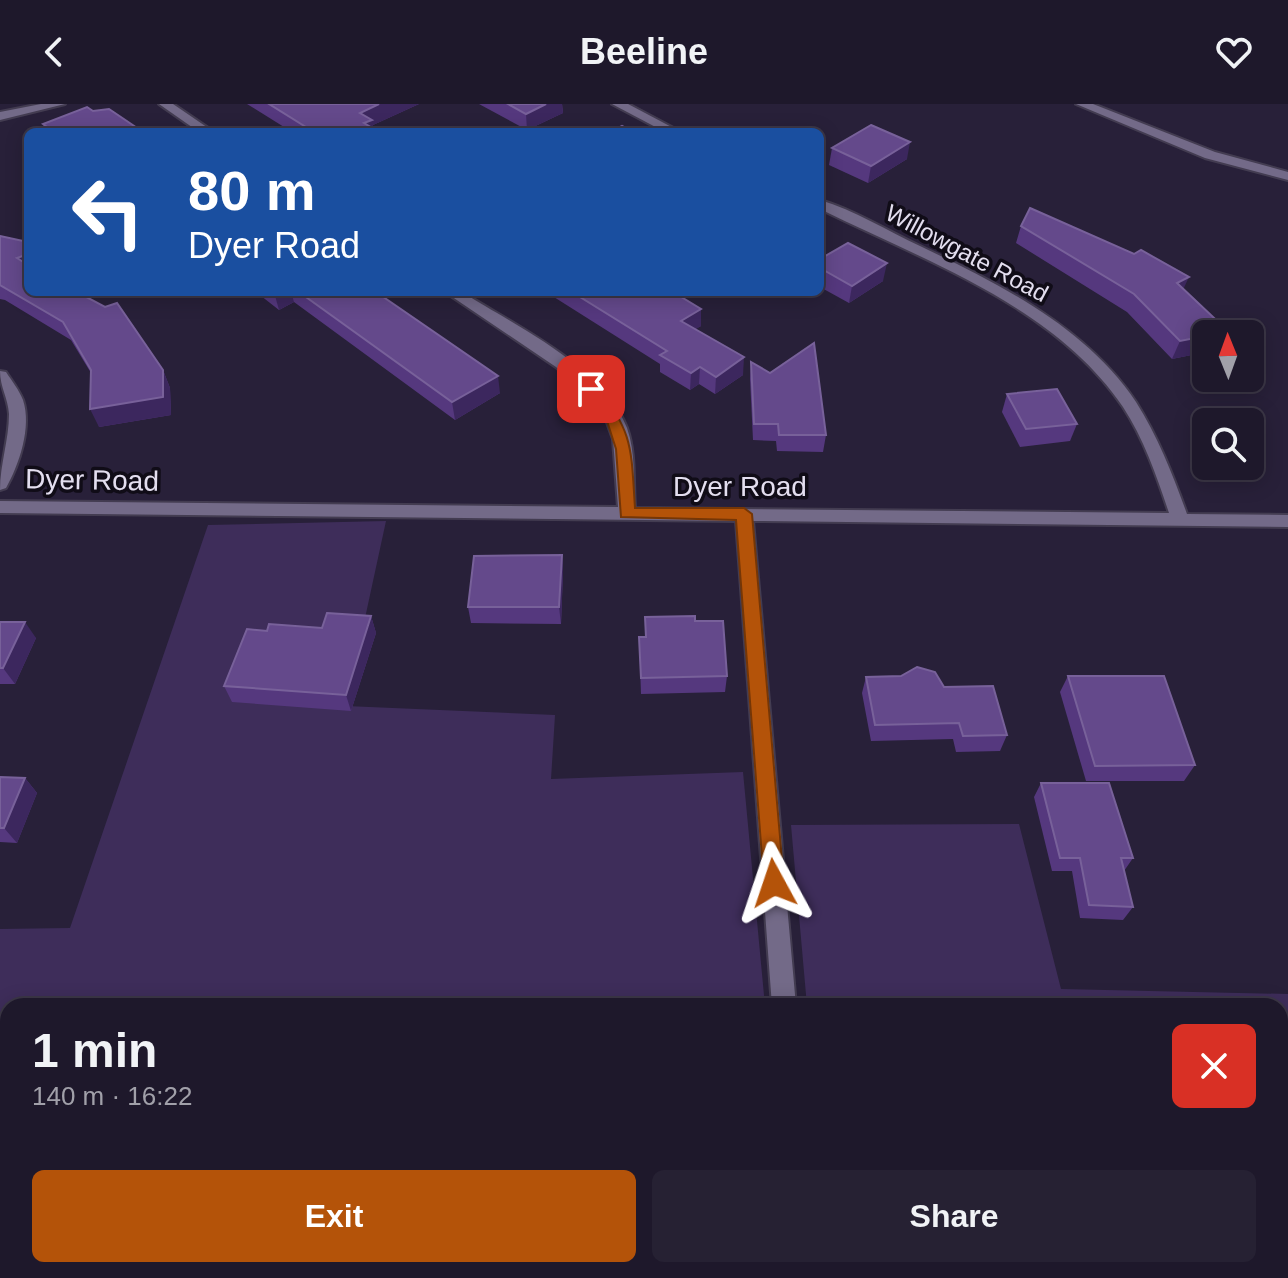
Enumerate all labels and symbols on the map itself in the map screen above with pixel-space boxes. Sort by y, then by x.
street label: Willowgate Road [881,199,1053,307]
north arrow [1192,320,1264,392]
pin [557,355,625,423]
street label: Dyer Road [25,463,159,497]
street label: Dyer Road [673,471,807,502]
position arrow [732,841,816,925]

